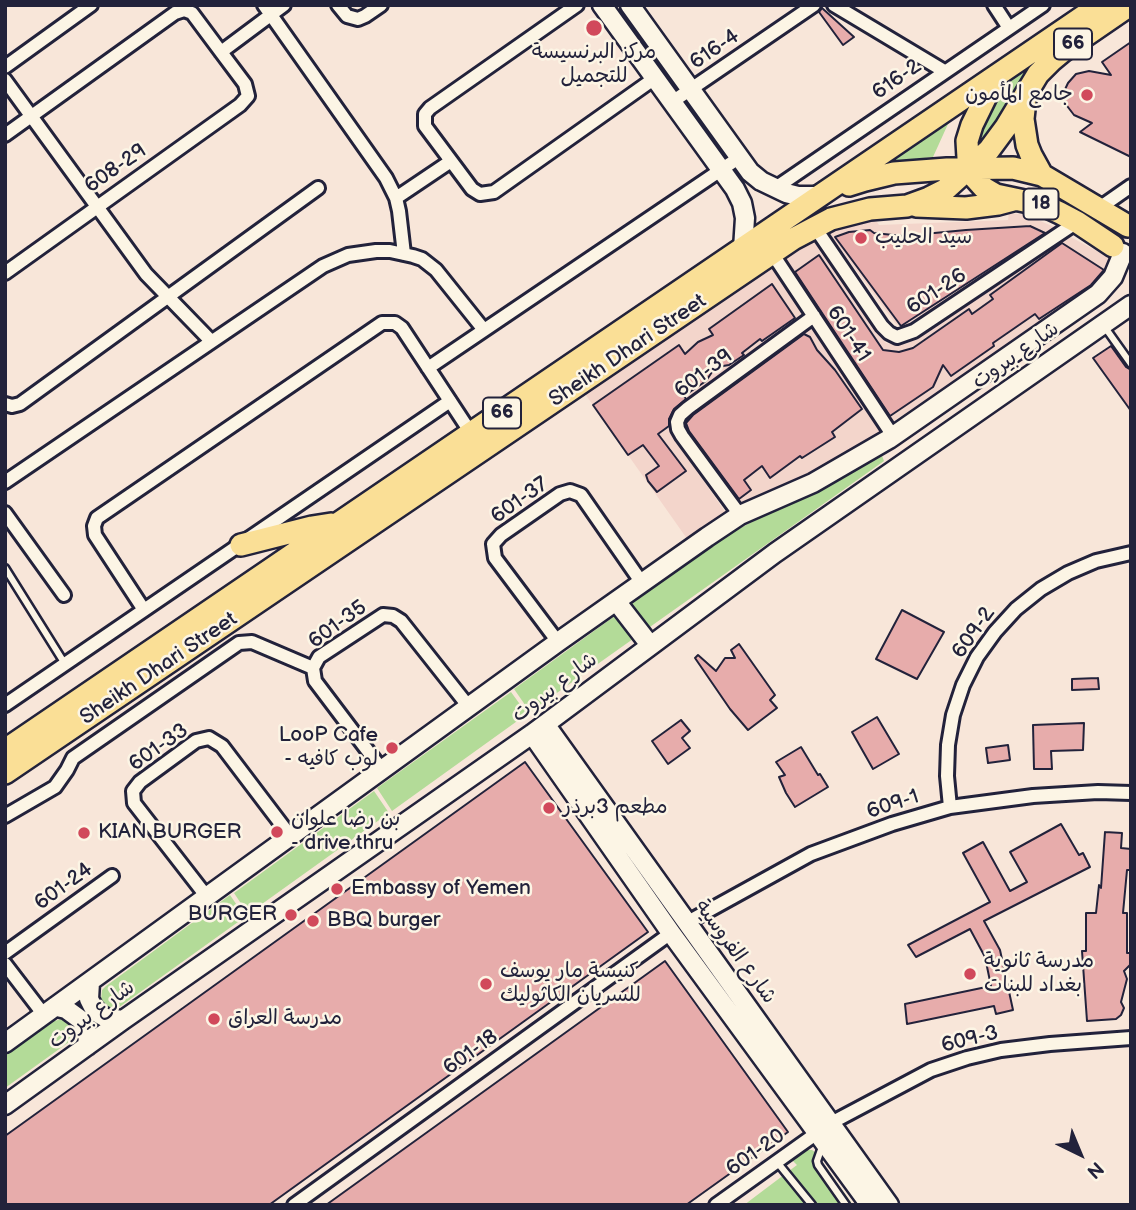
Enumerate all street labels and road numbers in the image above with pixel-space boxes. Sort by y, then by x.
street label: 616-4 [685,24,745,76]
road number: 66 [1054,28,1092,60]
street label: 616-2 [868,54,926,106]
street label: 608-29 [80,139,152,199]
road number: 18 [1024,188,1058,220]
street label: 601-26 [902,263,972,321]
street label: Sheikh Dhari Street [545,289,711,413]
street label: 601-41 [821,301,875,367]
street label: شارع بيروت [968,317,1064,395]
street label: 601-39 [670,344,738,404]
road number: 66 [483,398,521,428]
street label: 601-37 [486,472,554,530]
street label: 601-35 [304,595,372,655]
street label: 609-2 [947,602,1001,664]
street label: Sheikh Dhari Street [76,607,242,731]
street label: شارع بيروت [507,648,603,728]
street label: 601-33 [124,719,194,777]
street label: 609-1 [864,785,922,825]
street label: 601-24 [30,857,98,917]
street label: شارع الفروسية [689,895,781,1009]
street label: شارع بيروت [44,975,140,1055]
street label: 609-3 [939,1021,1001,1059]
street label: 601-18 [439,1025,503,1081]
street label: 601-20 [722,1124,790,1182]

